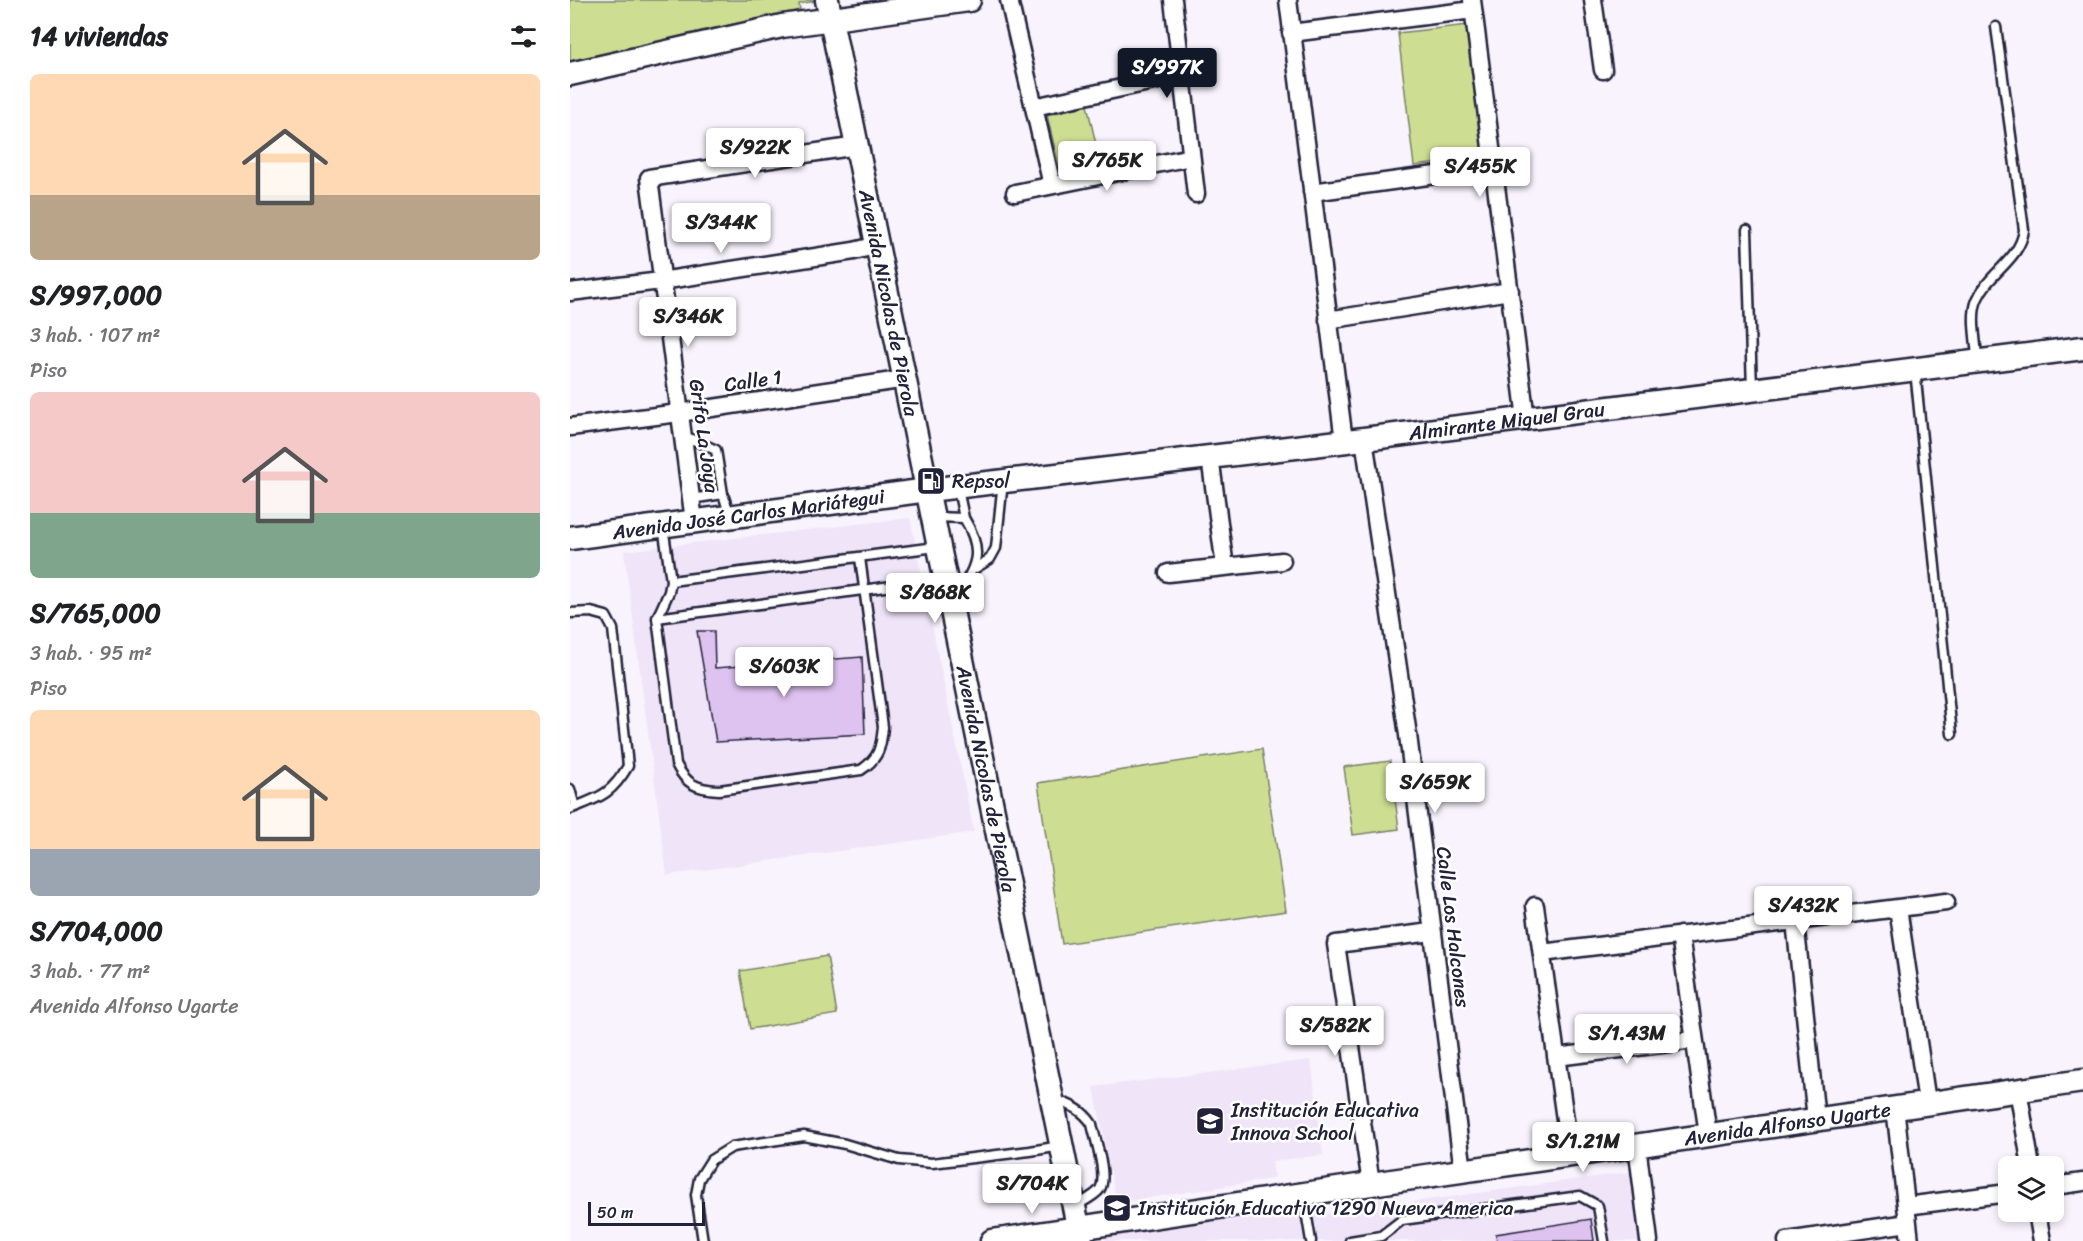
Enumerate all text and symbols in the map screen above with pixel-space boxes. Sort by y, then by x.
text: 14 viviendas [30,13,168,59]
icon: filters [507,20,540,53]
pin: S/997K [1118,48,1216,99]
text: S/997K [1132,50,1202,85]
icon: home [231,113,339,221]
pin: S/922K [706,128,804,179]
text: S/922K [720,130,790,165]
pin: S/765K [1058,141,1156,192]
text: S/765K [1072,143,1142,178]
pin: S/455K [1431,147,1529,198]
text: S/455K [1444,149,1516,184]
street label: Avenida Nicolas de Pierola [848,185,929,420]
pin: S/344K [672,203,770,254]
text: S/344K [686,205,756,240]
text: S/997,000 [30,272,162,318]
pin: S/346K [639,297,737,348]
text: S/346K [653,299,723,334]
text: 3 hab. · 107 m² [30,318,160,353]
text: Piso [30,353,67,388]
street label: Calle 1 [722,360,784,402]
street label: Grifo La Joya [679,377,729,496]
street label: Almirante Miguel Grau [1406,391,1607,451]
icon: home [231,431,339,539]
place label: Repsol [952,464,1010,499]
fuel station icon: Repsol [915,465,947,497]
street label: Avenida José Carlos Mariátegui [609,478,888,550]
pin: S/868K [886,573,984,624]
text: S/868K [900,575,970,610]
text: S/765,000 [30,590,161,636]
text: 3 hab. · 95 m² [30,636,152,671]
pin: S/603K [735,647,833,698]
text: S/603K [749,649,819,684]
street label: Avenida Nicolas de Pierola [946,661,1027,896]
text: Piso [30,671,67,706]
icon: home [231,749,339,857]
pin: S/659K [1386,763,1484,814]
text: S/659K [1400,765,1470,800]
street label: Calle Los Halcones [1426,845,1480,1010]
pin: S/432K [1754,886,1852,937]
text: S/432K [1768,888,1838,923]
text: S/704,000 [30,908,163,954]
text: 3 hab. · 77 m² [30,954,150,989]
text: Avenida Alfonso Ugarte [30,989,238,1024]
pin: S/582K [1286,1006,1384,1057]
text: S/582K [1300,1008,1370,1043]
pin: S/1.43M [1572,1014,1682,1065]
text: S/1.43M [1589,1016,1665,1051]
street label: Avenida Alfonso Ugarte [1681,1092,1893,1156]
place label: Institución Educativa Innova School [1230,1093,1419,1151]
school or university icon: Institución Educativa Innova School [1194,1105,1226,1137]
pin: S/1.21M [1528,1122,1638,1173]
text: S/1.21M [1546,1124,1620,1159]
map controls [1998,1156,2064,1222]
button: layers [1998,1156,2064,1222]
pin: S/704K [983,1164,1081,1215]
text: S/704K [996,1166,1068,1201]
place label: Institución Educativa 1290 Nueva America [1137,1191,1513,1226]
school or university icon: Institución Educativa 1290 Nueva America [1101,1192,1133,1224]
text: 50 m [597,1198,633,1227]
scale bar [588,1199,705,1226]

